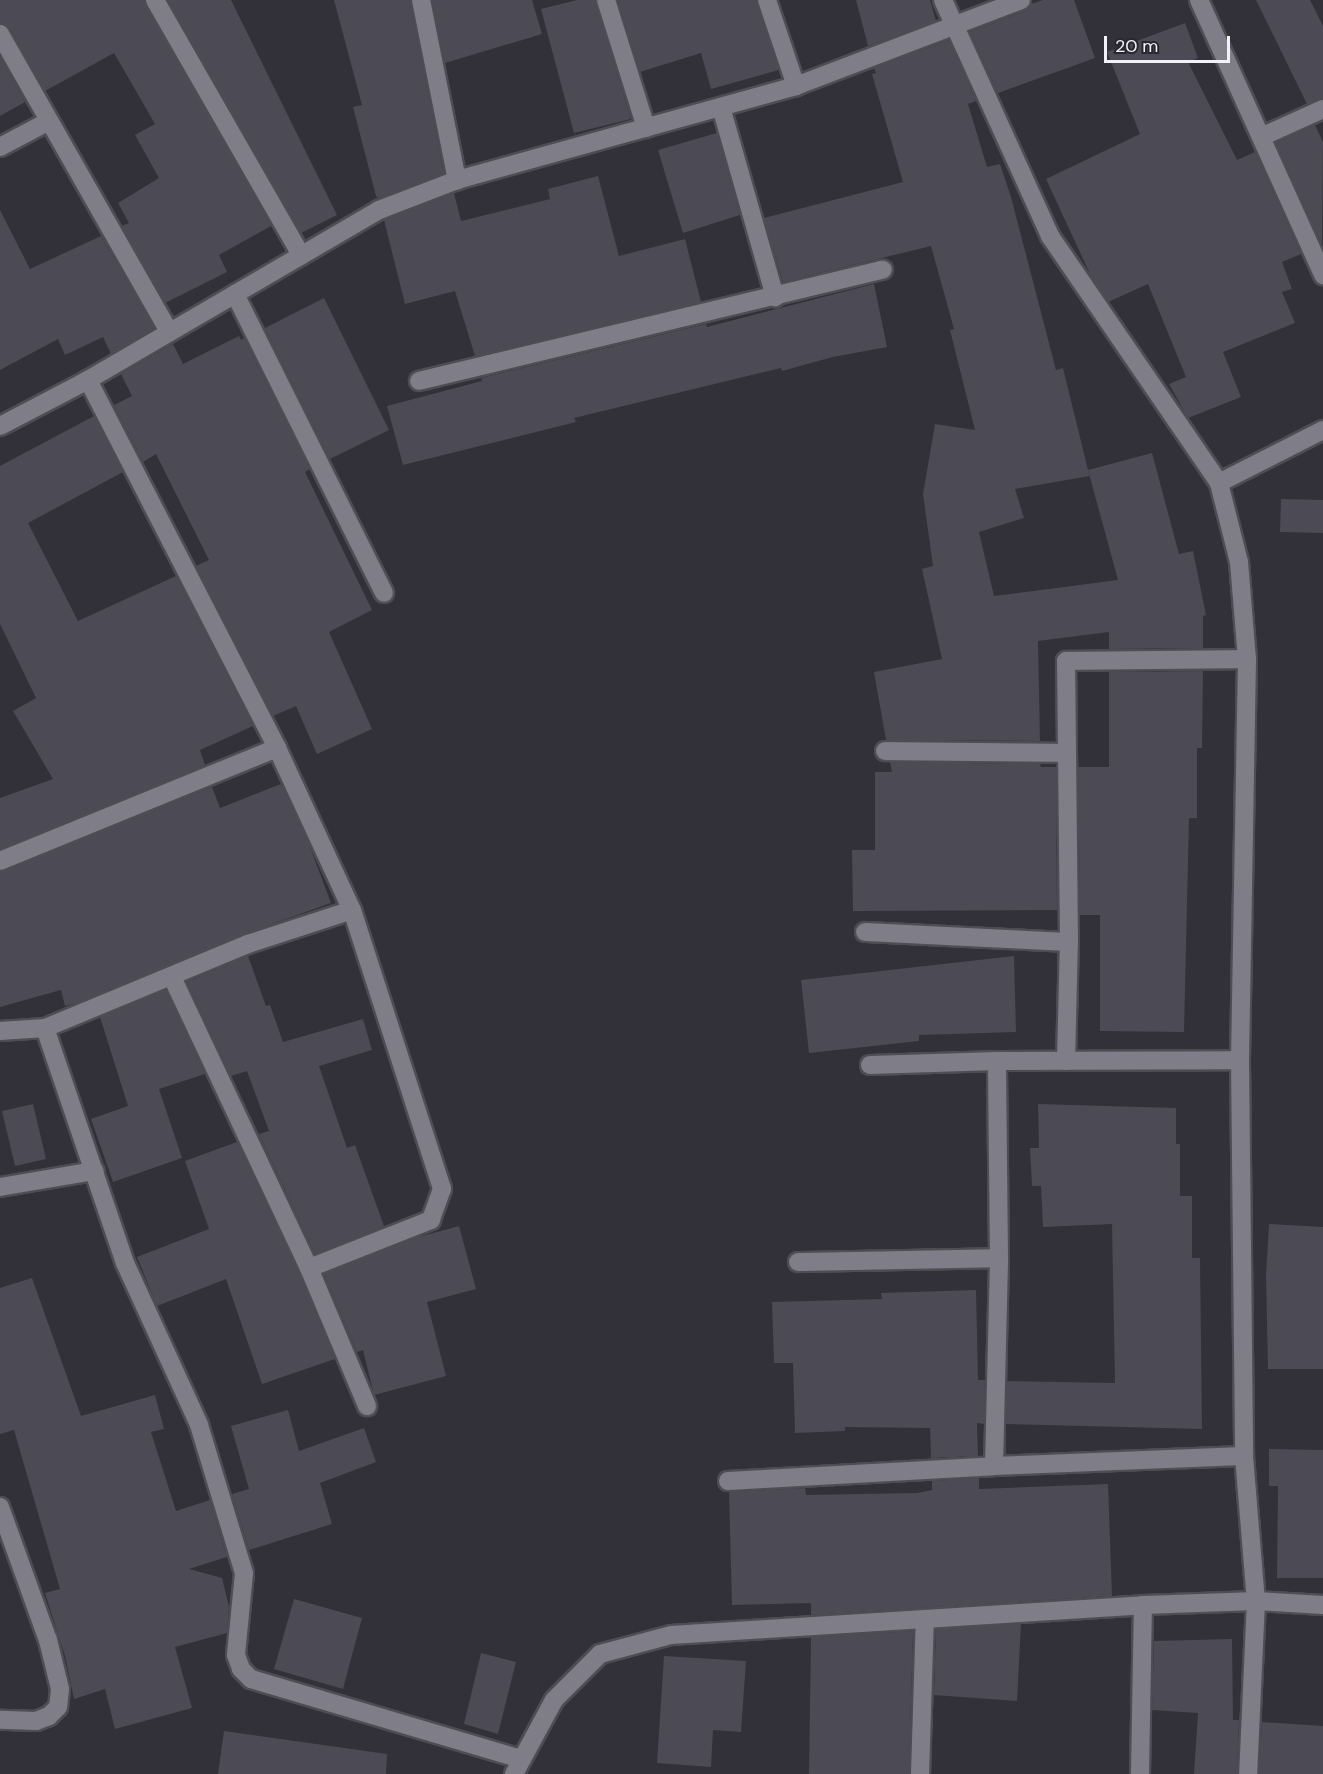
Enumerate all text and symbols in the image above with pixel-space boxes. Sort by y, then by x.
scale bar [1107,24,1233,62]
text: 20 m [1115,34,1158,58]

